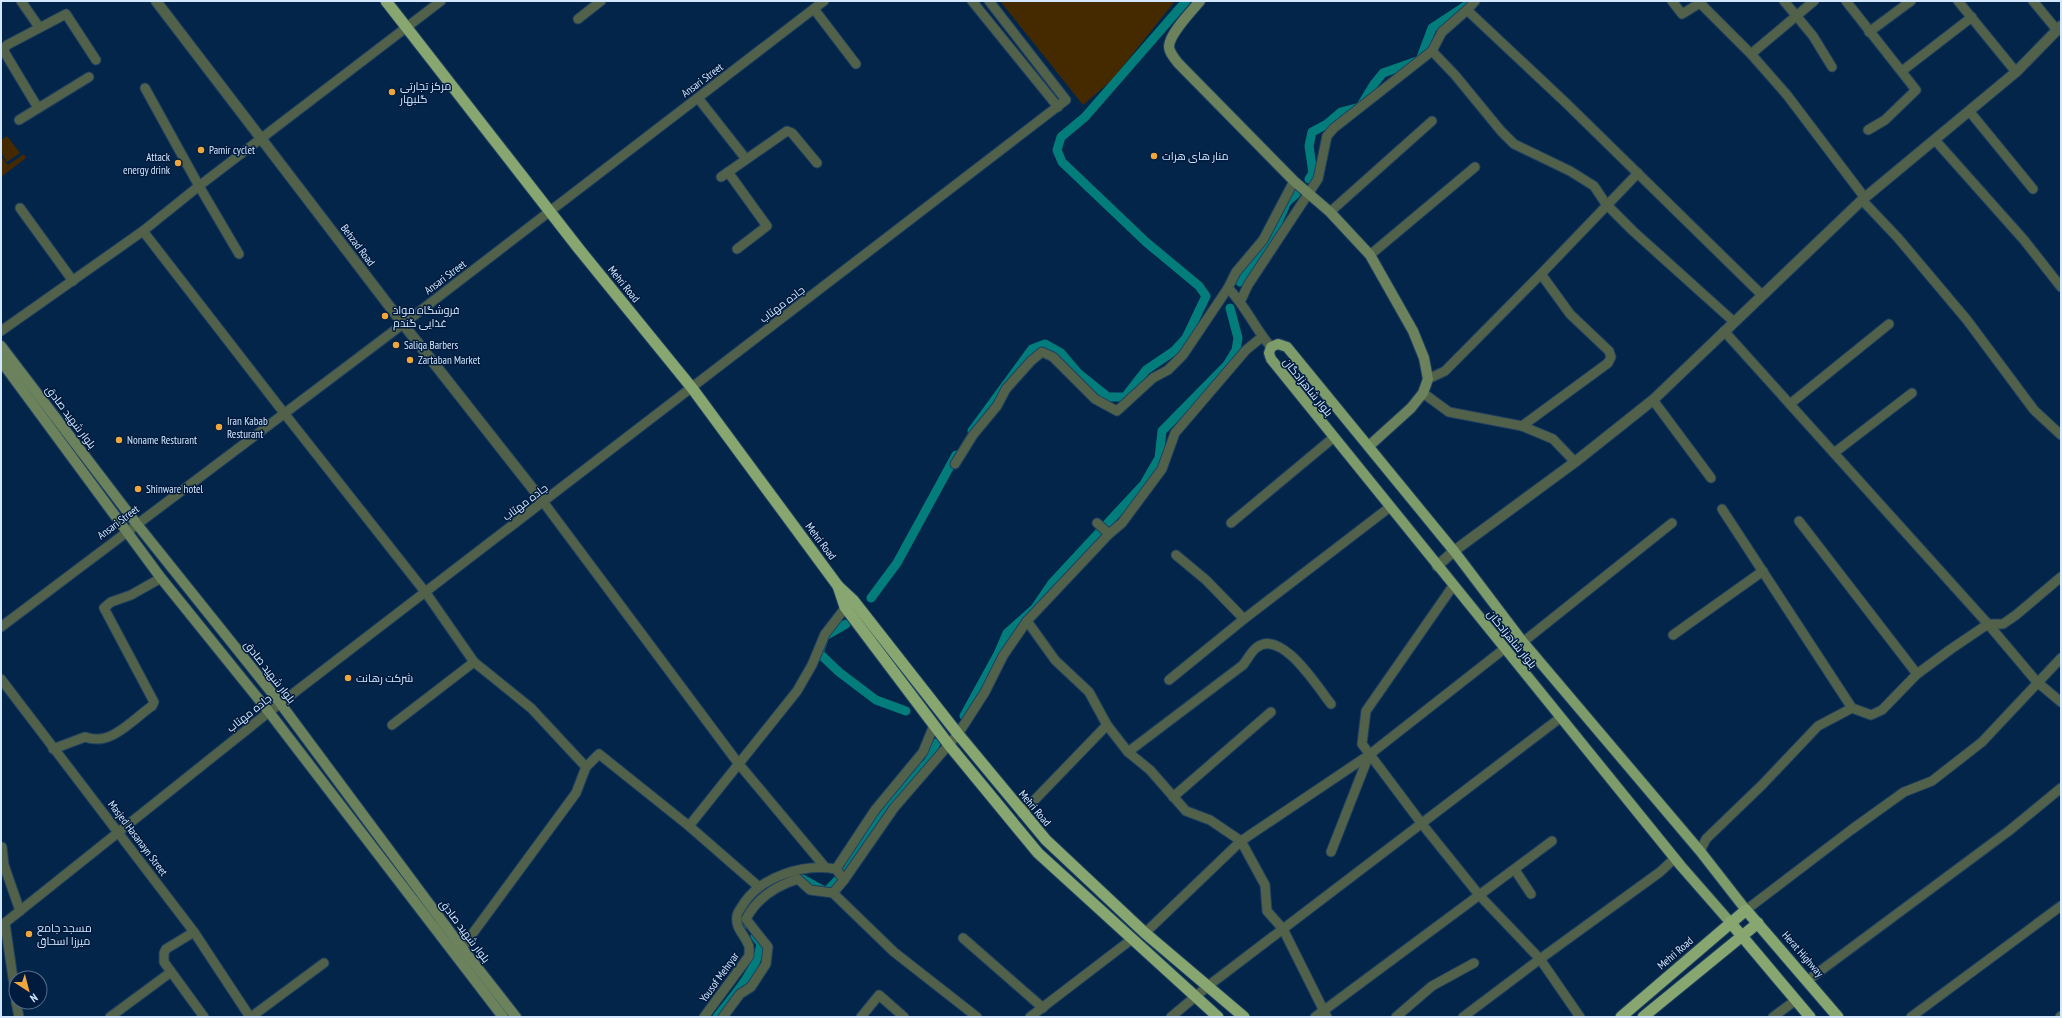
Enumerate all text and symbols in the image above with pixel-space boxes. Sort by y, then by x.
street label: Ansari Street [678,60,726,100]
place label: مرکز تجارتی گلبهار [399,79,451,106]
marker: مرکز تجارتی گلبهار [387,87,397,97]
place label: Pamir cyclet [209,143,255,157]
marker: Pamir cyclet [196,145,206,155]
place label: منار های هرات [1162,149,1229,163]
place label: Attack energy drink [123,150,171,177]
marker: منار های هرات [1149,151,1159,161]
marker: Attack energy drink [173,158,183,168]
street label: Behzad Road [338,221,378,269]
street label: Ansari Street [421,257,469,297]
street label: Mehri Road [605,263,643,305]
street label: جاده مهتاب [757,282,807,326]
place label: فروشگاه مواد غذایی گندم [393,303,460,331]
marker: فروشگاه مواد غذایی گندم [380,311,390,321]
place label: Saliqa Barbers [404,338,458,352]
marker: Saliqa Barbers [391,340,401,350]
place label: Zartaban Market [418,353,480,367]
marker: Zartaban Market [405,355,415,365]
street label: بلوار شاهزادگان [1280,355,1336,419]
street label: بلوار شهید صادق [43,383,99,451]
place label: Iran Kabab Resturant [227,414,268,441]
marker: Iran Kabab Resturant [214,422,224,432]
place label: Noname Resturant [127,433,197,447]
marker: Noname Resturant [114,435,124,445]
street label: جاده مهتاب [500,480,550,524]
place label: Shinware hotel [146,482,204,496]
marker: Shinware hotel [133,484,143,494]
street label: Ansari Street [94,502,142,542]
street label: Mehri Road [803,520,840,563]
street label: بلوار شاهزادگان [1484,607,1540,671]
street label: بلوار شهید صادق [241,638,299,706]
place label: شرکت رهانت [356,671,413,685]
marker: شرکت رهانت [343,673,353,683]
street label: جاده مهتاب [224,691,274,735]
street label: Mehri Road [1016,787,1054,829]
street label: Masjed Hasanayn Street [105,798,171,878]
street label: بلوار شهید صادق [437,897,493,965]
place label: مسجد جامع میرزا اسحاق [37,921,92,948]
street label: Herat Highway [1779,928,1827,980]
marker: مسجد جامع میرزا اسحاق [24,929,34,939]
street label: Mehri Road [1654,933,1696,972]
street label: Yousof Mehryar [696,949,742,1005]
north arrow [8,970,48,1010]
text: N [27,991,40,1006]

